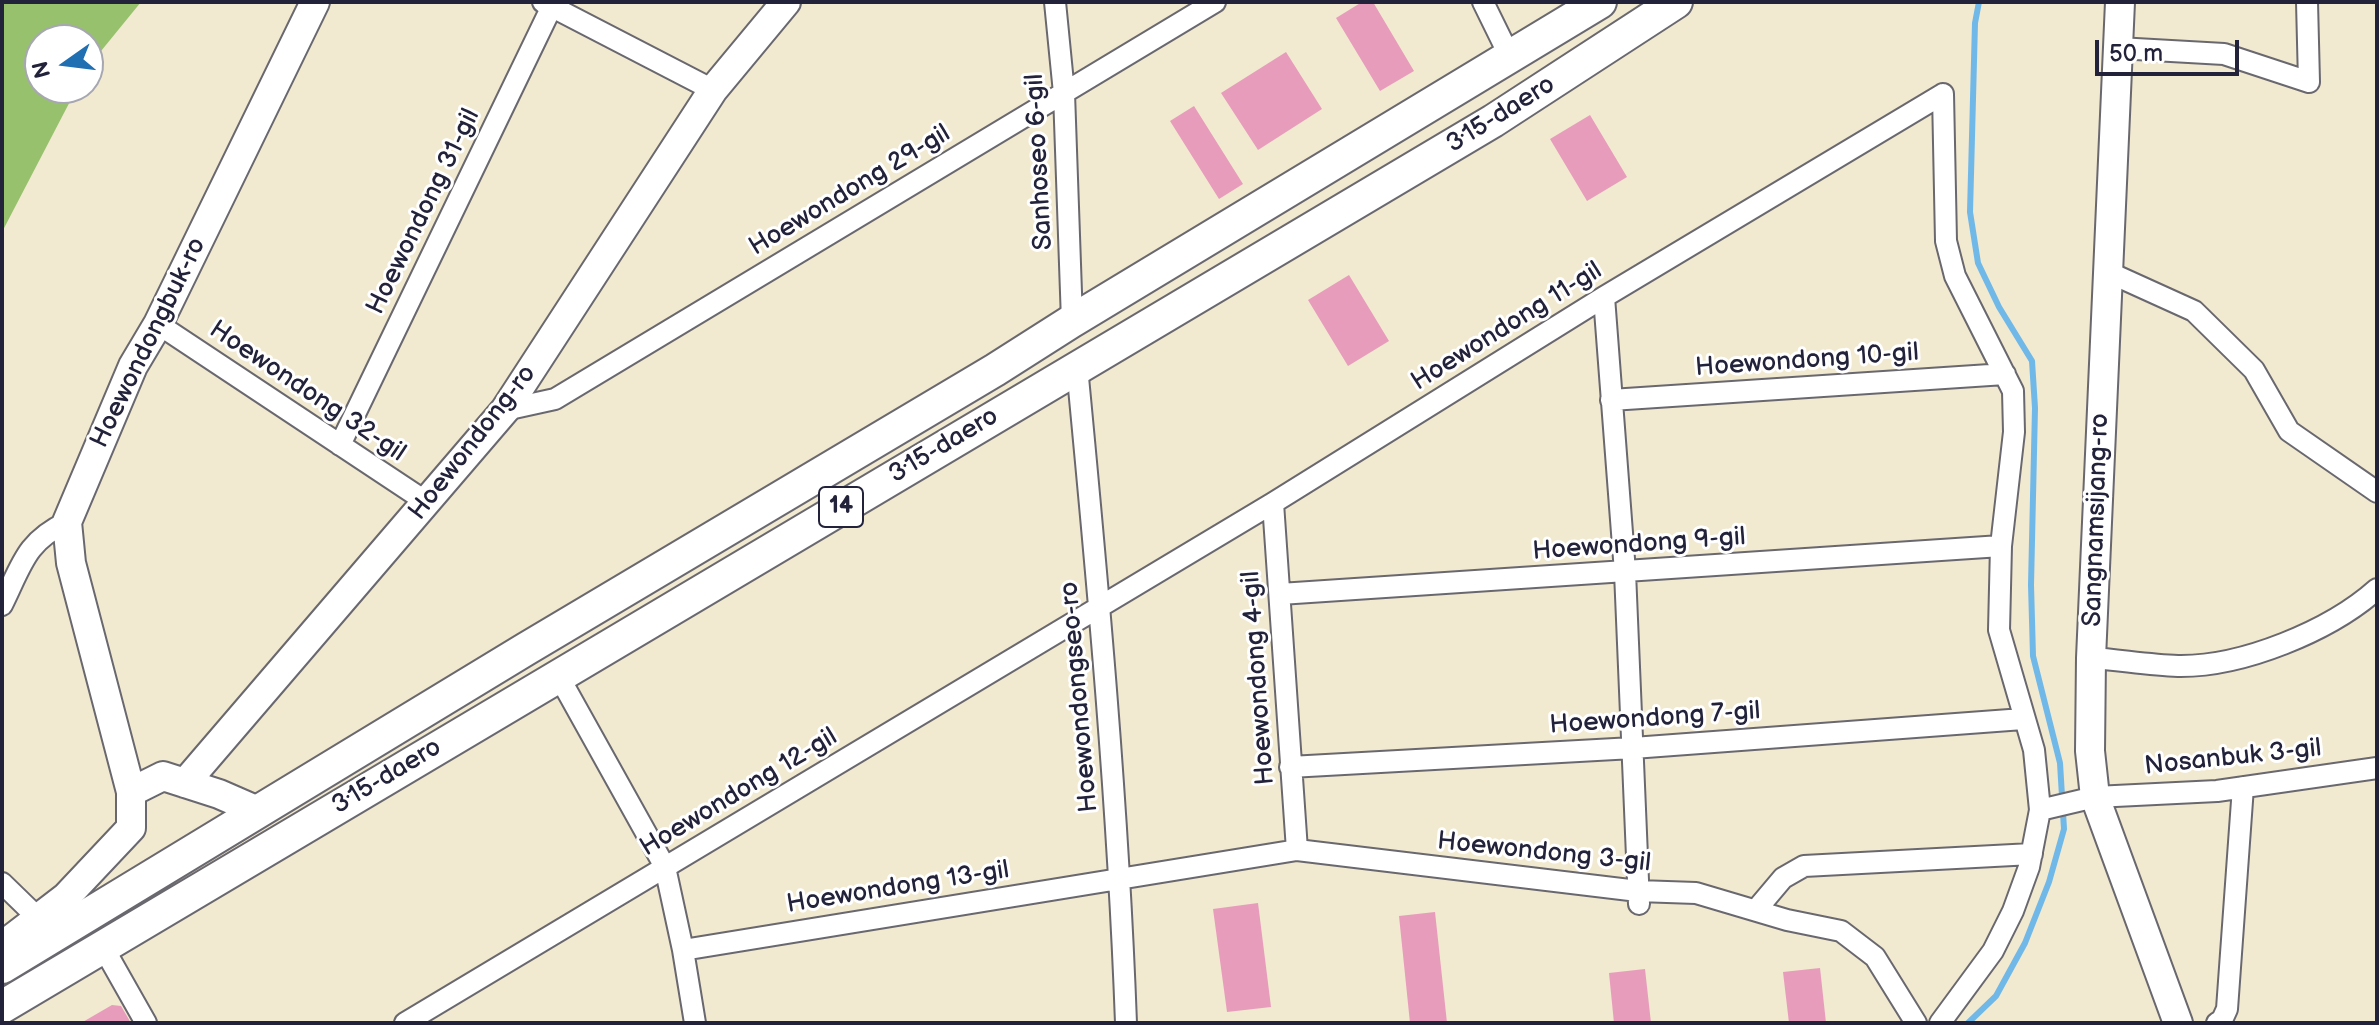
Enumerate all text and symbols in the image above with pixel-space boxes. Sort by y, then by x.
north arrow [24,24,104,104]
scale bar [2099,24,2243,74]
text: 50 m [2109,39,2163,68]
text: N [27,58,57,81]
street label: 3·15-daero [1441,69,1561,161]
street label: Sanhoseo 6-gil [1020,73,1060,251]
street label: Hoewondong 31-gil [361,104,487,320]
street label: Hoewondong 29-gil [744,119,956,263]
street label: Hoewondongbuk-ro [85,233,213,453]
street label: Hoewondong 11-gil [1406,256,1608,398]
street label: Hoewondong 32-gil [203,315,411,469]
street label: Hoewondong 10-gil [1694,338,1920,384]
street label: Hoewondong-ro [403,359,543,527]
street label: 3·15-daero [884,401,1004,491]
street label: Sangnamsijang-ro [2078,413,2116,627]
road number: 14 [819,487,863,527]
street label: Hoewondong 9-gil [1531,522,1747,568]
street label: Hoewondong 4-gil [1236,570,1282,786]
street label: Hoewondongseo-ro [1054,580,1106,814]
street label: Hoewondong 7-gil [1548,696,1762,742]
street label: Hoewondong 12-gil [635,722,843,864]
street label: 3·15-daero [327,732,447,822]
street label: Nosanbuk 3-gil [2143,733,2323,783]
street label: Hoewondong 3-gil [1436,826,1652,880]
street label: Hoewondong 13-gil [785,855,1011,921]

